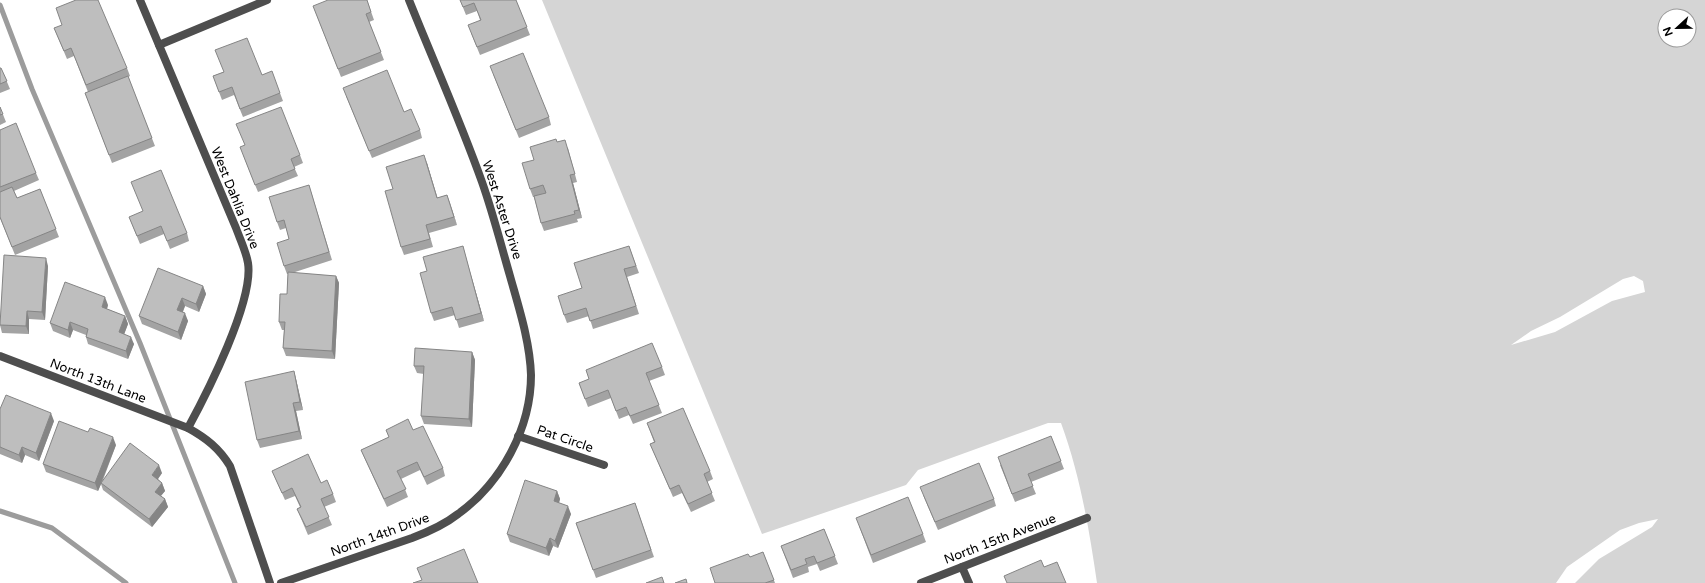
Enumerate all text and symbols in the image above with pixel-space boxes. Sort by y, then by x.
north arrow [1657,8,1697,48]
text: N [1661,25,1676,38]
street label: West Dahlia Drive [207,145,263,251]
street label: West Aster Drive [478,159,526,261]
street label: North 13th Lane [47,355,149,407]
street label: Pat Circle [535,422,595,456]
street label: North 14th Drive [328,510,432,560]
street label: North 15th Avenue [942,510,1058,568]

